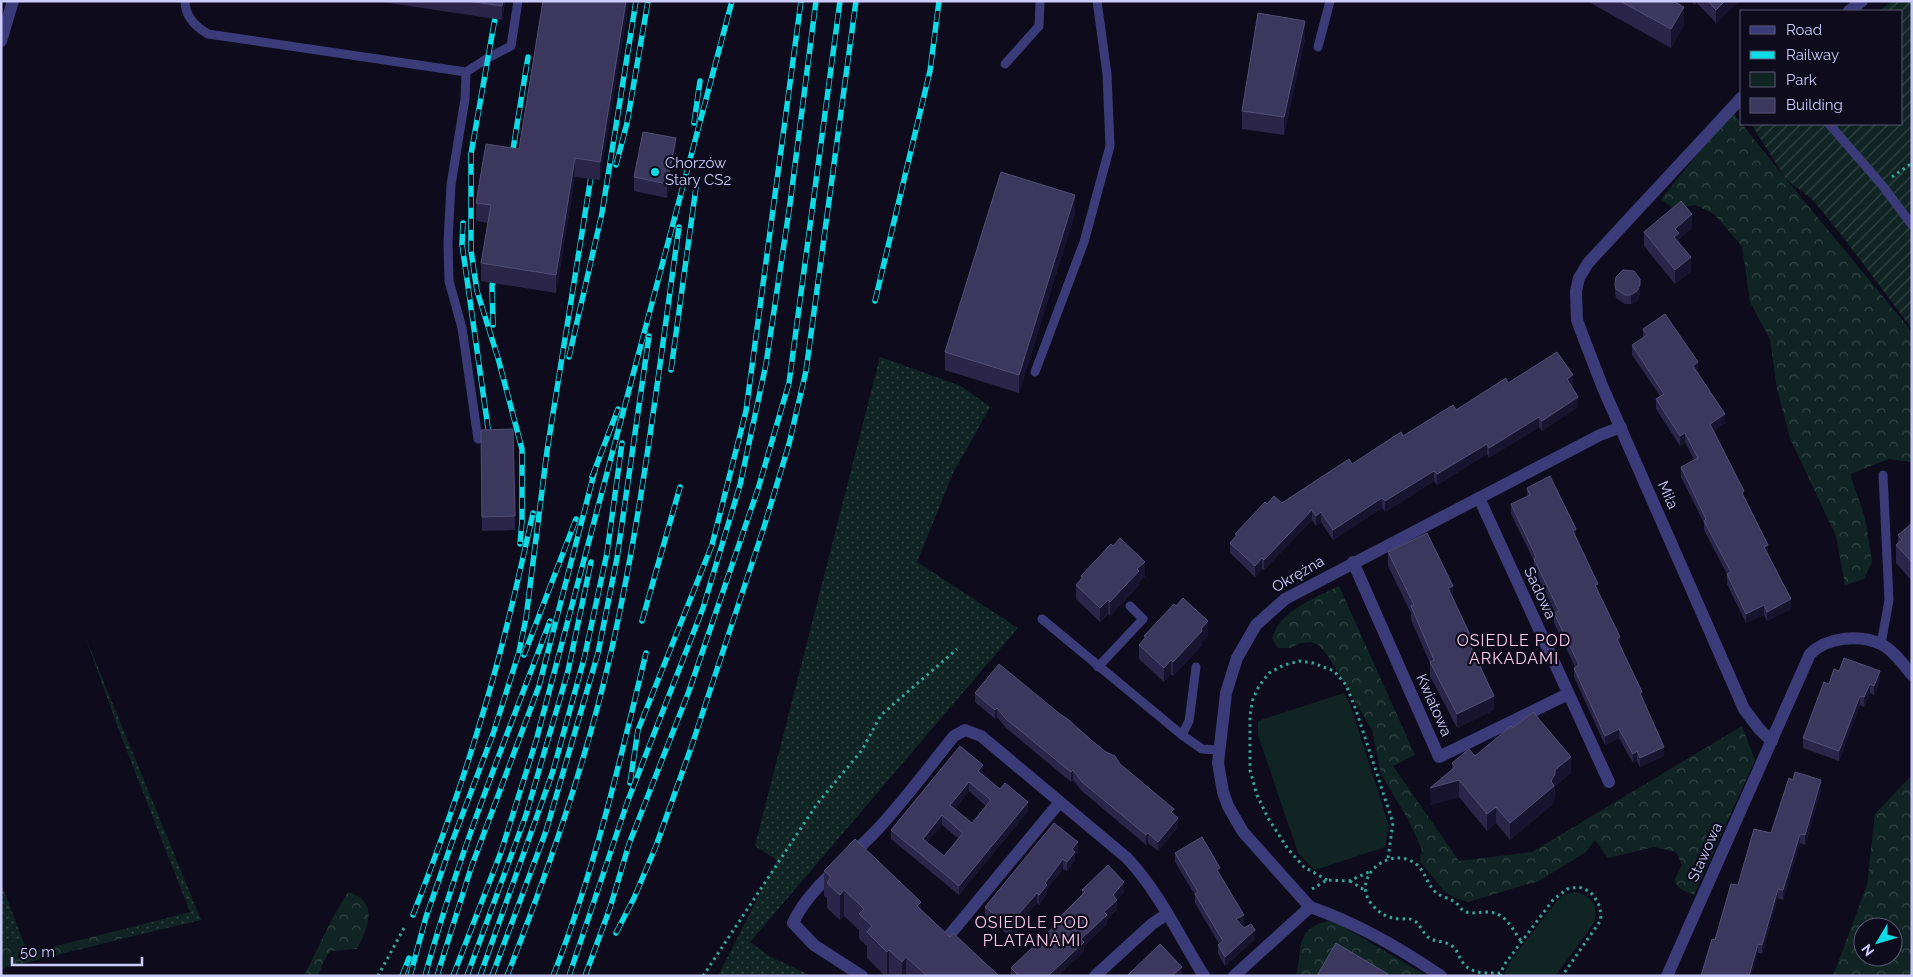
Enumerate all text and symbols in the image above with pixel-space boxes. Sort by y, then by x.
legend [1740,10,1903,125]
text: Road [1786,21,1822,39]
text: Railway [1786,46,1839,64]
text: Park [1786,71,1817,89]
text: Building [1786,96,1843,114]
place label: Chorzów Stary CS2 [665,154,731,189]
marker: Chorzów Stary CS2 [649,166,661,178]
street label: Miła [1654,478,1682,512]
street label: Okrężna [1269,552,1327,596]
street label: Sadowa [1520,564,1560,622]
district label: OSIEDLE POD ARKADAMI [1457,631,1571,668]
street label: Kwiatowa [1412,671,1456,739]
street label: Stawowa [1684,820,1726,884]
district label: OSIEDLE POD PLATANAMI [975,913,1089,950]
north arrow [1853,917,1903,967]
scale bar [12,934,142,966]
text: N [1858,941,1877,959]
text: 50 m [20,943,55,961]

